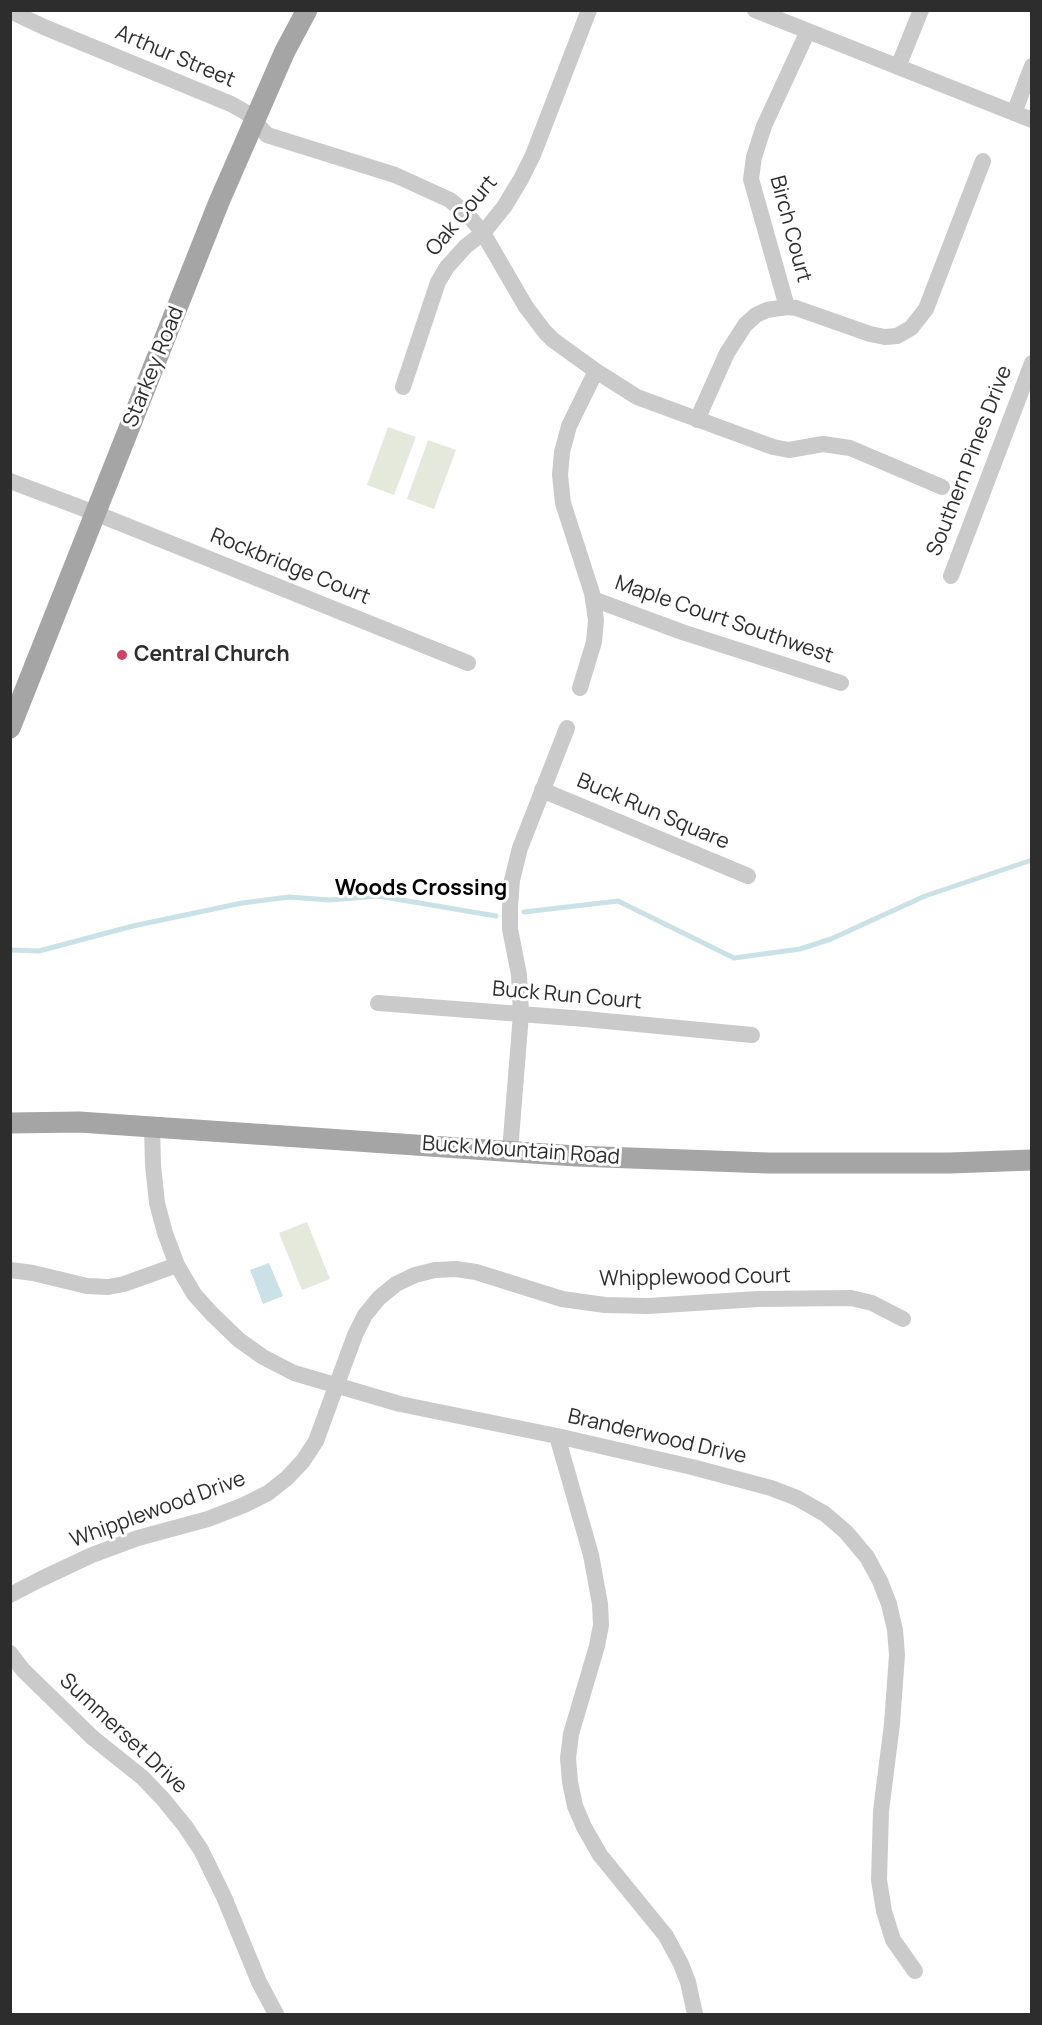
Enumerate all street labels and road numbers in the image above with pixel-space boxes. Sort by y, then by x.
street label: Arthur Street [111,20,239,94]
street label: Oak Court [421,171,503,261]
street label: Birch Court [764,173,816,285]
street label: Starkey Road [118,303,190,431]
street label: Southern Pines Drive [922,362,1018,560]
street label: Rockbridge Court [207,524,373,610]
street label: Maple Court Southwest [611,571,837,669]
street label: Buck Run Square [573,769,733,855]
street label: Buck Run Court [491,977,643,1015]
street label: Buck Mountain Road [421,1132,621,1170]
street label: Whipplewood Court [599,1264,791,1292]
street label: Branderwood Drive [565,1404,749,1470]
street label: Whipplewood Drive [67,1467,249,1553]
street label: Summerset Drive [54,1668,192,1800]

